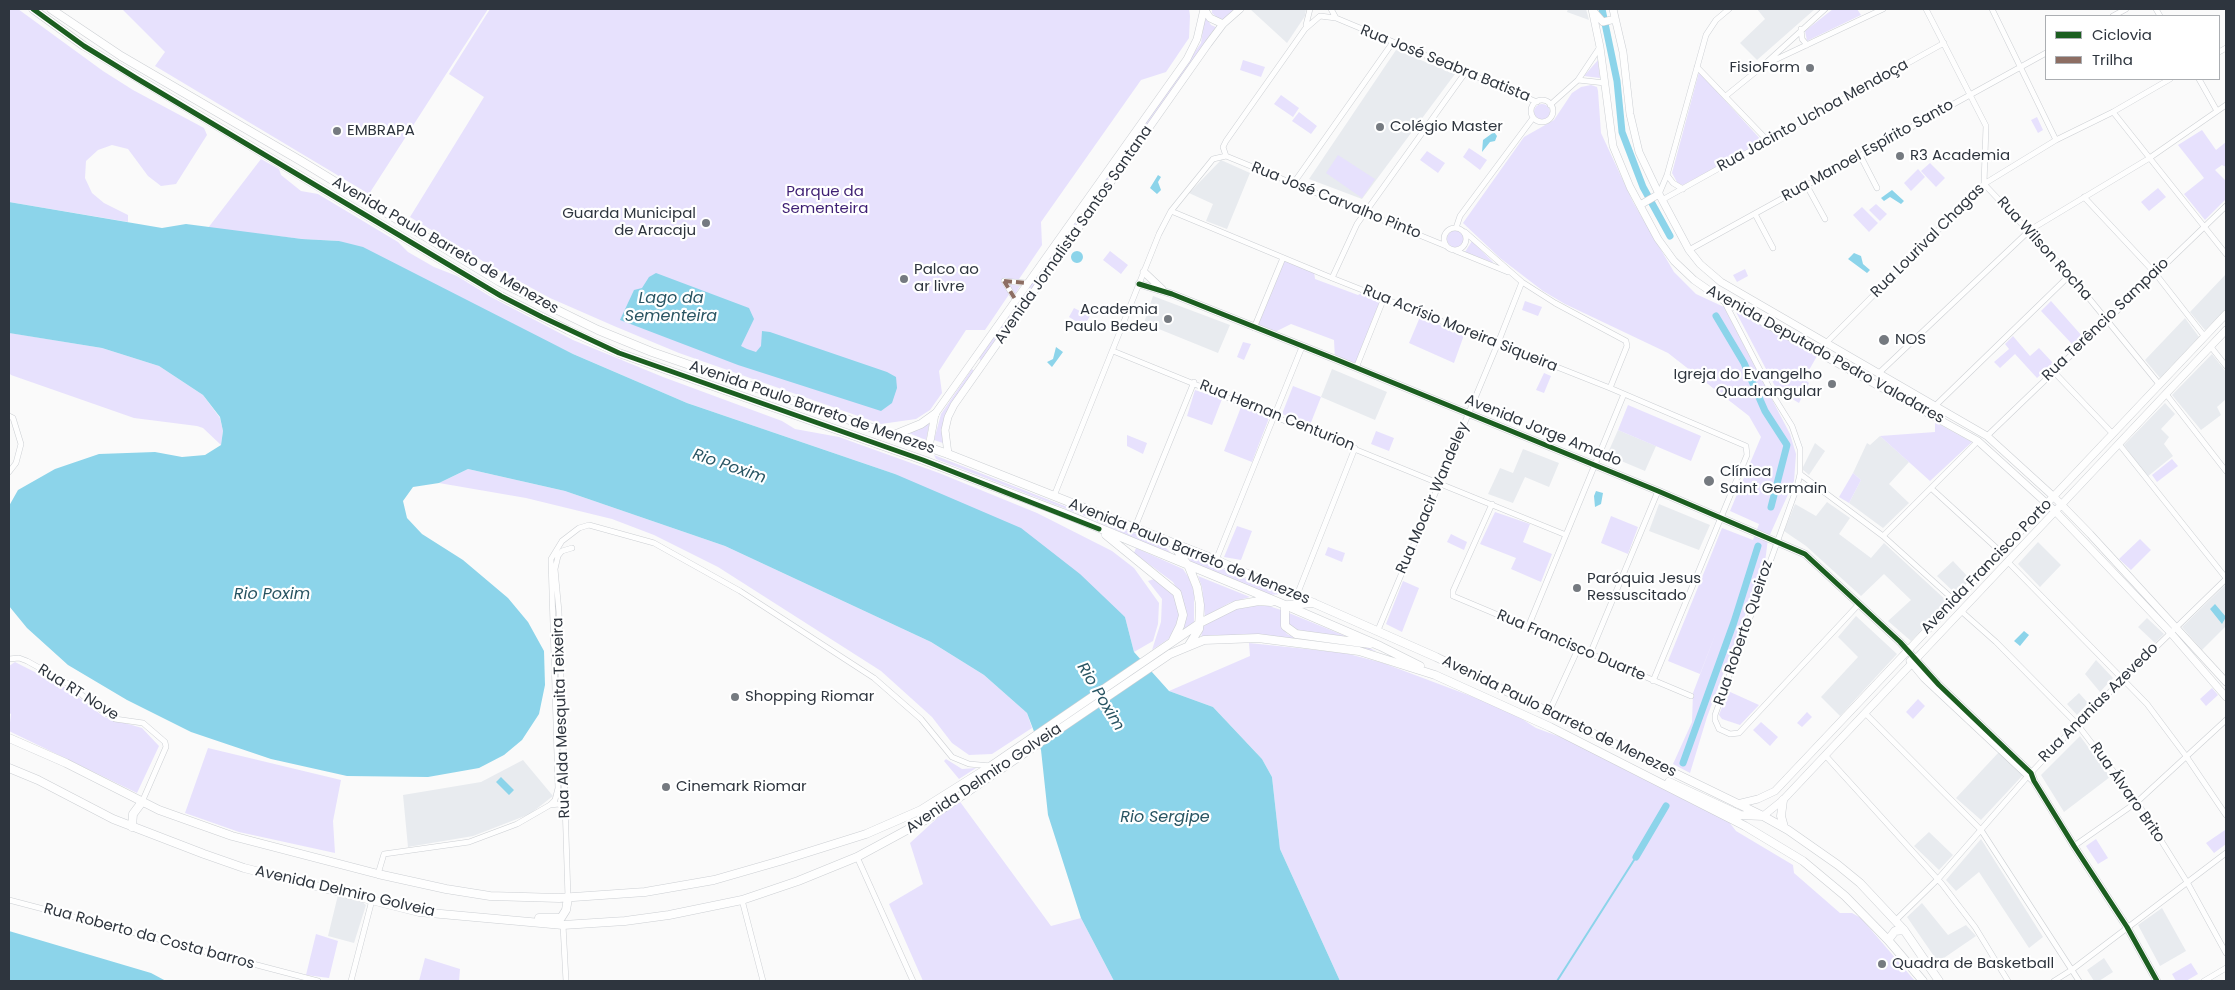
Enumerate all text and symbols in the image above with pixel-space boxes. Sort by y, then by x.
legend [2045,15,2220,80]
street label: Rua José Seabra Batista [1357,22,1533,106]
text: Ciclovia [2092,24,2152,45]
text: Trilha [2092,49,2133,70]
street label: Rua Jacinto Uchoa Mendoça [1714,56,1912,176]
place label: FisioForm [1729,59,1800,77]
marker: FisioForm [1804,62,1816,74]
street label: Rua Manoel Espírito Santo [1779,96,1957,206]
place label: Colégio Master [1390,118,1503,136]
marker: Colégio Master [1374,121,1386,133]
place label: EMBRAPA [347,122,415,140]
street label: Avenida Jornalista Santos Santana [991,122,1157,348]
marker: EMBRAPA [331,125,343,137]
place label: R3 Academia [1910,147,2010,165]
marker: R3 Academia [1894,150,1906,162]
street label: Rua José Carvalho Pinto [1249,159,1423,243]
street label: Avenida Paulo Barreto de Menezes [329,174,561,318]
street label: Rua Lourival Chagas [1867,180,1989,302]
park label: Parque da Sementeira [782,183,868,218]
street label: Rua Wilson Rocha [1993,193,2095,305]
place label: Guarda Municipal de Aracaju [562,205,696,240]
marker: Guarda Municipal de Aracaju [700,217,712,229]
street label: Rua Terêncio Sampaio [2039,255,2173,385]
place label: Palco ao ar livre [914,261,979,296]
marker: Palco ao ar livre [898,273,910,285]
street label: Rua Acrísio Moreira Siqueira [1360,282,1560,376]
street label: Avenida Deputado Pedro Valadares [1703,282,1947,428]
water label: Lago da Sementeira [625,289,717,327]
place label: Academia Paulo Bedeu [1065,301,1158,336]
marker: Academia Paulo Bedeu [1162,313,1174,325]
place label: NOS [1895,331,1926,349]
marker: NOS [1877,333,1891,347]
street label: Avenida Paulo Barreto de Menezes [687,357,937,459]
place label: Igreja do Evangelho Quadrangular [1673,366,1822,401]
street label: Rua Hernan Centurion [1197,377,1357,455]
marker: Igreja do Evangelho Quadrangular [1826,378,1838,390]
street label: Avenida Jorge Amado [1462,391,1624,471]
street label: Rua Moacir Wandeley [1393,419,1473,577]
water label: Rio Poxim [690,446,768,488]
place label: Clínica Saint Germain [1720,463,1827,498]
marker: Clínica Saint Germain [1702,474,1716,488]
street label: Avenida Paulo Barreto de Menezes [1066,495,1312,609]
street label: Avenida Francisco Porto [1918,496,2056,638]
street label: Rua Roberto Queiroz [1711,558,1777,708]
place label: Paróquia Jesus Ressuscitado [1587,570,1701,605]
marker: Paróquia Jesus Ressuscitado [1571,582,1583,594]
water label: Rio Poxim [234,585,310,605]
street label: Rua Francisco Duarte [1494,606,1648,686]
street label: Rua Alda Mesquita Teixeira [549,617,575,819]
street label: Rua Ananias Azevedo [2035,639,2163,767]
street label: Avenida Paulo Barreto de Menezes [1439,652,1679,782]
water label: Rio Poxim [1072,659,1128,735]
street label: Rua RT Nove [34,661,122,725]
place label: Shopping Riomar [745,688,874,706]
marker: Shopping Riomar [729,691,741,703]
street label: Avenida Delmiro Golveia [903,720,1065,838]
street label: Rua Álvaro Brito [2086,740,2168,846]
place label: Cinemark Riomar [676,778,807,796]
marker: Cinemark Riomar [660,781,672,793]
water label: Rio Sergipe [1120,808,1210,828]
street label: Avenida Delmiro Golveia [253,863,437,921]
street label: Rua Roberto da Costa barros [42,900,256,974]
place label: Quadra de Basketball [1892,955,2054,973]
marker: Quadra de Basketball [1876,958,1888,970]

